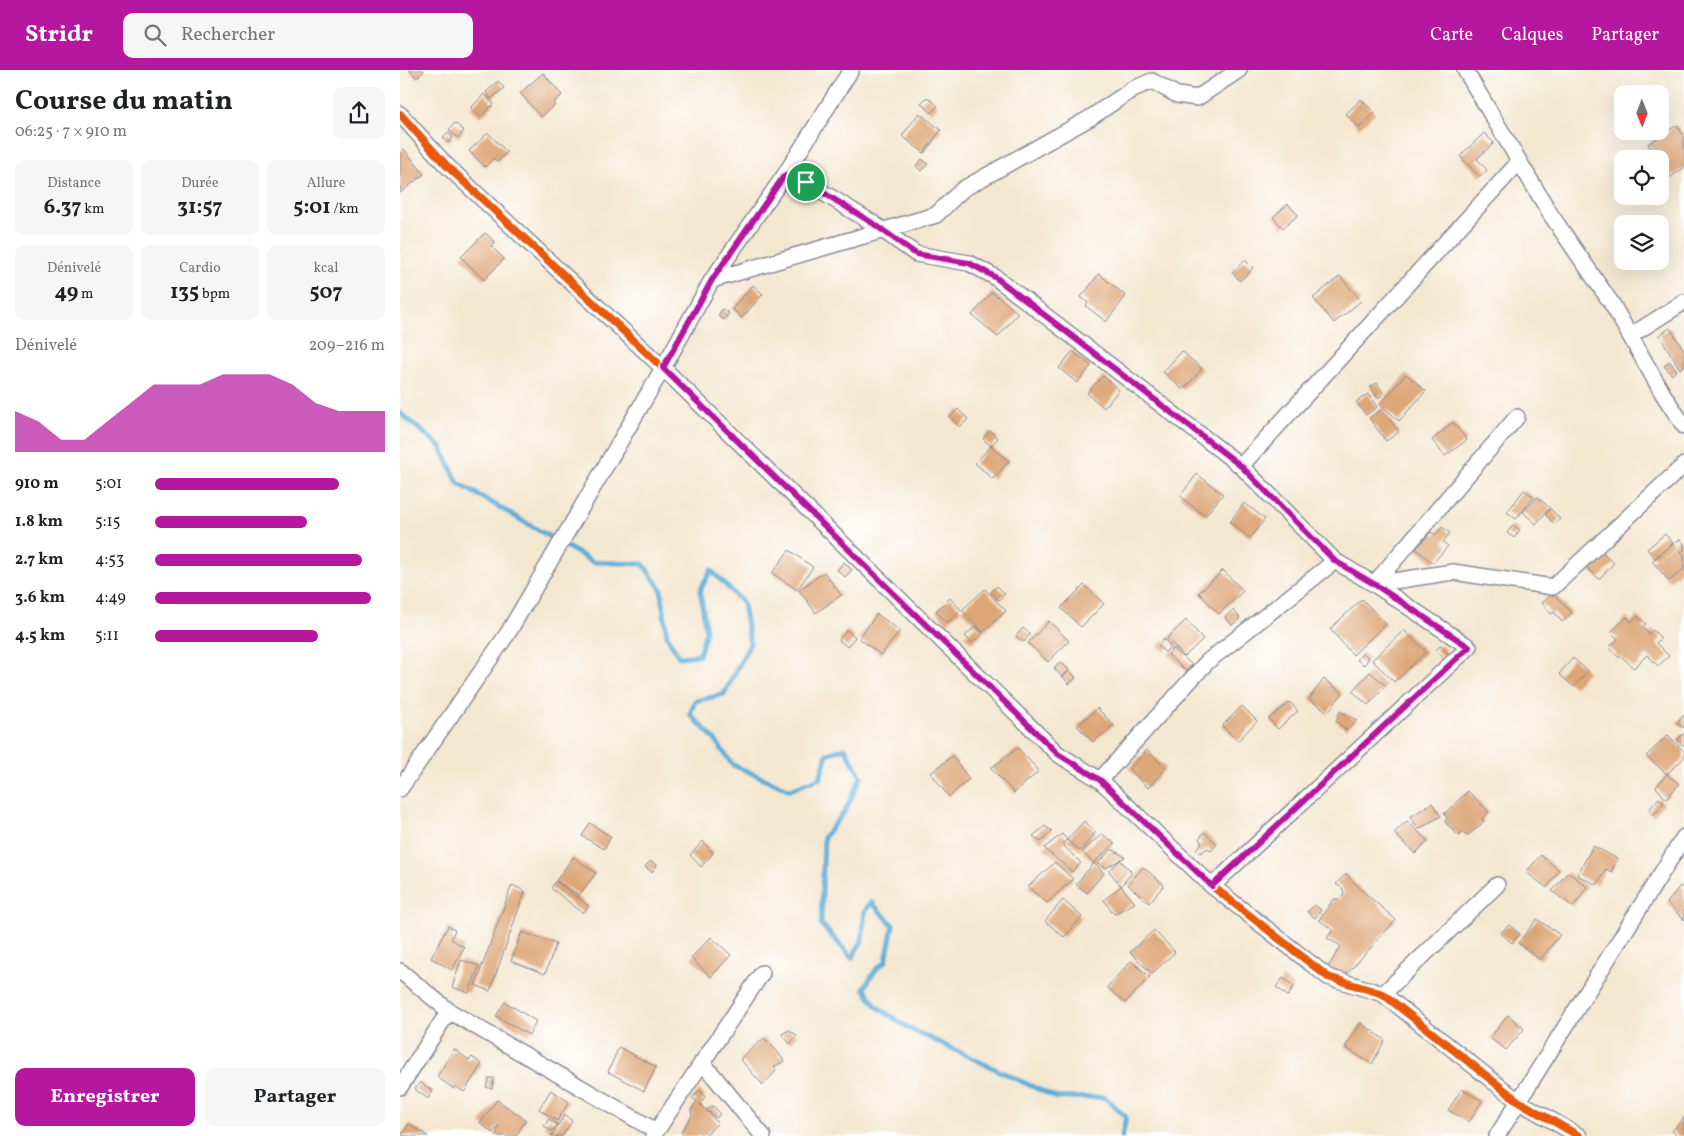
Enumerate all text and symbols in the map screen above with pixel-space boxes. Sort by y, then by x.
search box [123,13,473,58]
text: Stridr [25,18,93,52]
icon: search [141,21,169,49]
text: Rechercher [181,22,275,48]
text: Carte [1430,23,1473,48]
text: Calques [1501,23,1563,48]
text: Partager [1591,23,1659,48]
text: Course du matin [15,82,233,121]
north arrow [1614,85,1669,140]
map controls [1614,85,1669,270]
button: share [333,87,385,139]
text: 06:25 · 7 × 910 m [15,121,127,143]
button: locate [1614,150,1669,205]
pin [785,161,827,203]
icon: arrive [792,168,820,196]
text: Distance [47,174,101,193]
text: Durée [181,174,219,193]
text: Allure [307,174,345,193]
text: 6.37 [44,193,82,222]
text: 31:57 [177,193,223,222]
text: 5:01 [293,193,331,222]
text: km [82,200,104,219]
text: /km [331,200,359,219]
button: layers [1614,215,1669,270]
text: Dénivelé [47,259,101,278]
text: Cardio [179,259,221,278]
text: kcal [314,259,338,278]
text: 49 [54,278,78,307]
text: 135 [170,278,199,307]
text: 507 [310,278,342,307]
text: m [78,285,94,304]
text: bpm [199,285,230,304]
text: Dénivelé [15,335,77,357]
text: 209–216 m [309,335,385,357]
text: 910 m [15,473,59,495]
text: 5:01 [95,473,122,495]
text: 1.8 km [15,511,63,533]
text: 5:15 [95,511,120,533]
text: 2.7 km [15,549,63,571]
text: 4:53 [95,549,124,571]
text: 3.6 km [15,587,65,609]
text: 4:49 [95,587,126,609]
text: 4.5 km [15,625,65,647]
text: 5:11 [95,625,119,647]
button: Enregistrer [15,1068,195,1126]
button: Partager [205,1068,385,1126]

